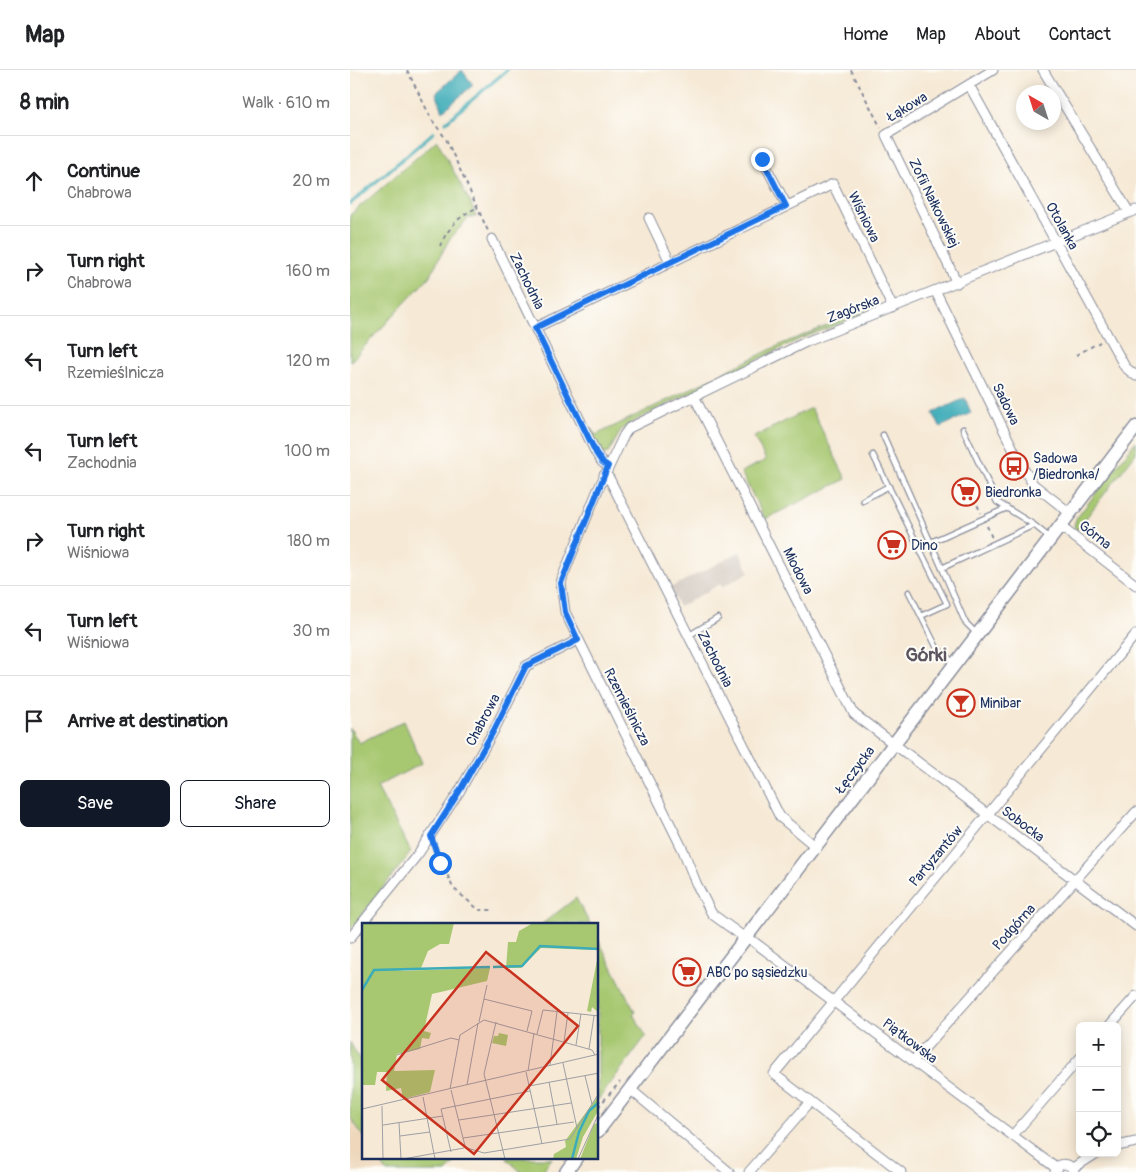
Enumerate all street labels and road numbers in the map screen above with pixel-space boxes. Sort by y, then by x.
street label: Łąkowa [883,88,930,126]
street label: Zofii Nałkowskiej [905,156,963,250]
street label: Wiśniowa [844,189,884,245]
street label: Otolanka [1042,199,1082,253]
street label: Zachodnia [506,250,548,312]
street label: Zagórska [825,291,881,327]
street label: Sadowa [989,380,1023,428]
street label: Górna [1075,517,1115,553]
street label: Miodowa [779,545,817,597]
street label: Zachodnia [694,628,736,690]
street label: Rzemieślnicza [600,665,654,749]
street label: Chabrowa [462,691,504,749]
street label: Łęczycka [831,743,878,798]
street label: Sobocka [998,802,1048,846]
street label: Partyzantów [906,822,967,890]
street label: Podgórna [989,900,1039,954]
street label: Piątkowska [879,1015,941,1067]

